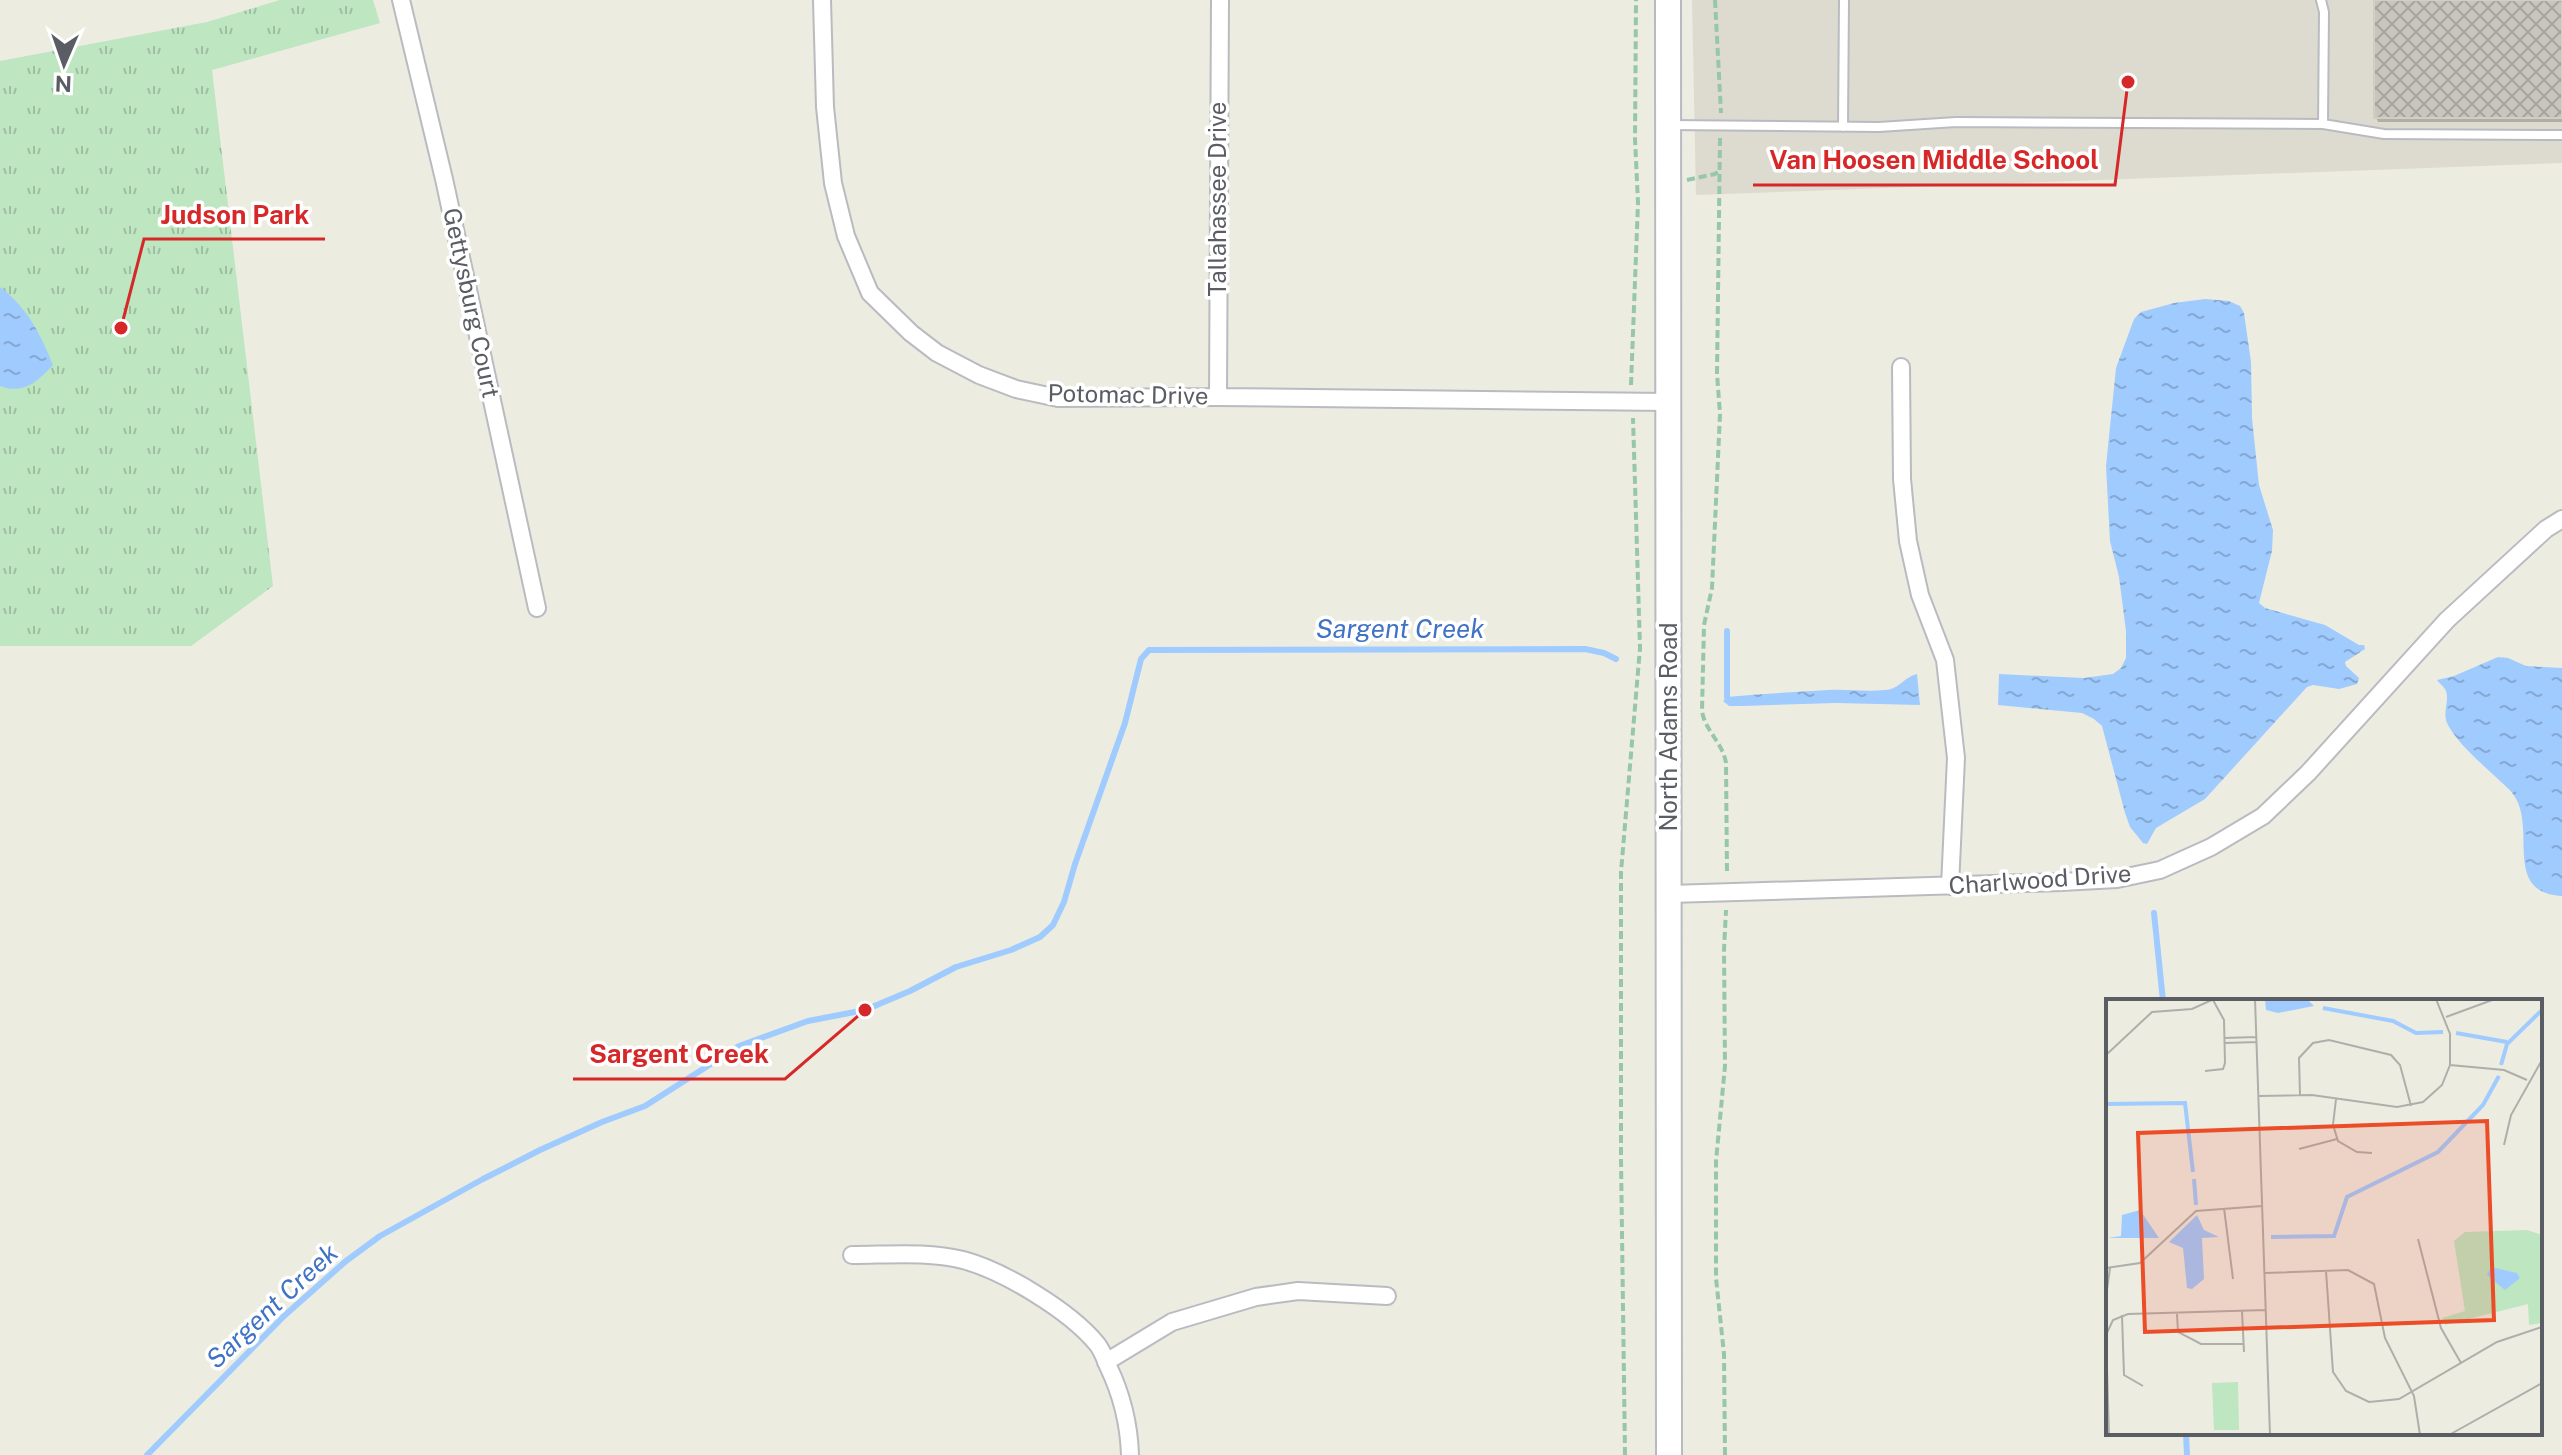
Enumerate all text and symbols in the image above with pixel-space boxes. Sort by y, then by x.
north arrow [24,24,104,104]
text: N [54,71,72,97]
street label: Tallahassee Drive [1203,102,1231,296]
callout: Van Hoosen Middle School [1753,135,2115,185]
text: Van Hoosen Middle School [1769,144,2099,175]
callout: Judson Park [144,189,325,239]
text: Judson Park [161,199,309,230]
street label: Gettysburg Court [438,205,506,400]
street label: Potomac Drive [1047,379,1209,409]
water label: Sargent Creek [1316,613,1484,644]
street label: North Adams Road [1654,622,1682,832]
street label: Charlwood Drive [1948,859,2132,899]
inset map [2106,999,2542,1435]
callout: Sargent Creek [573,1029,785,1079]
text: Sargent Creek [589,1038,769,1069]
water label: Sargent Creek [199,1237,344,1374]

